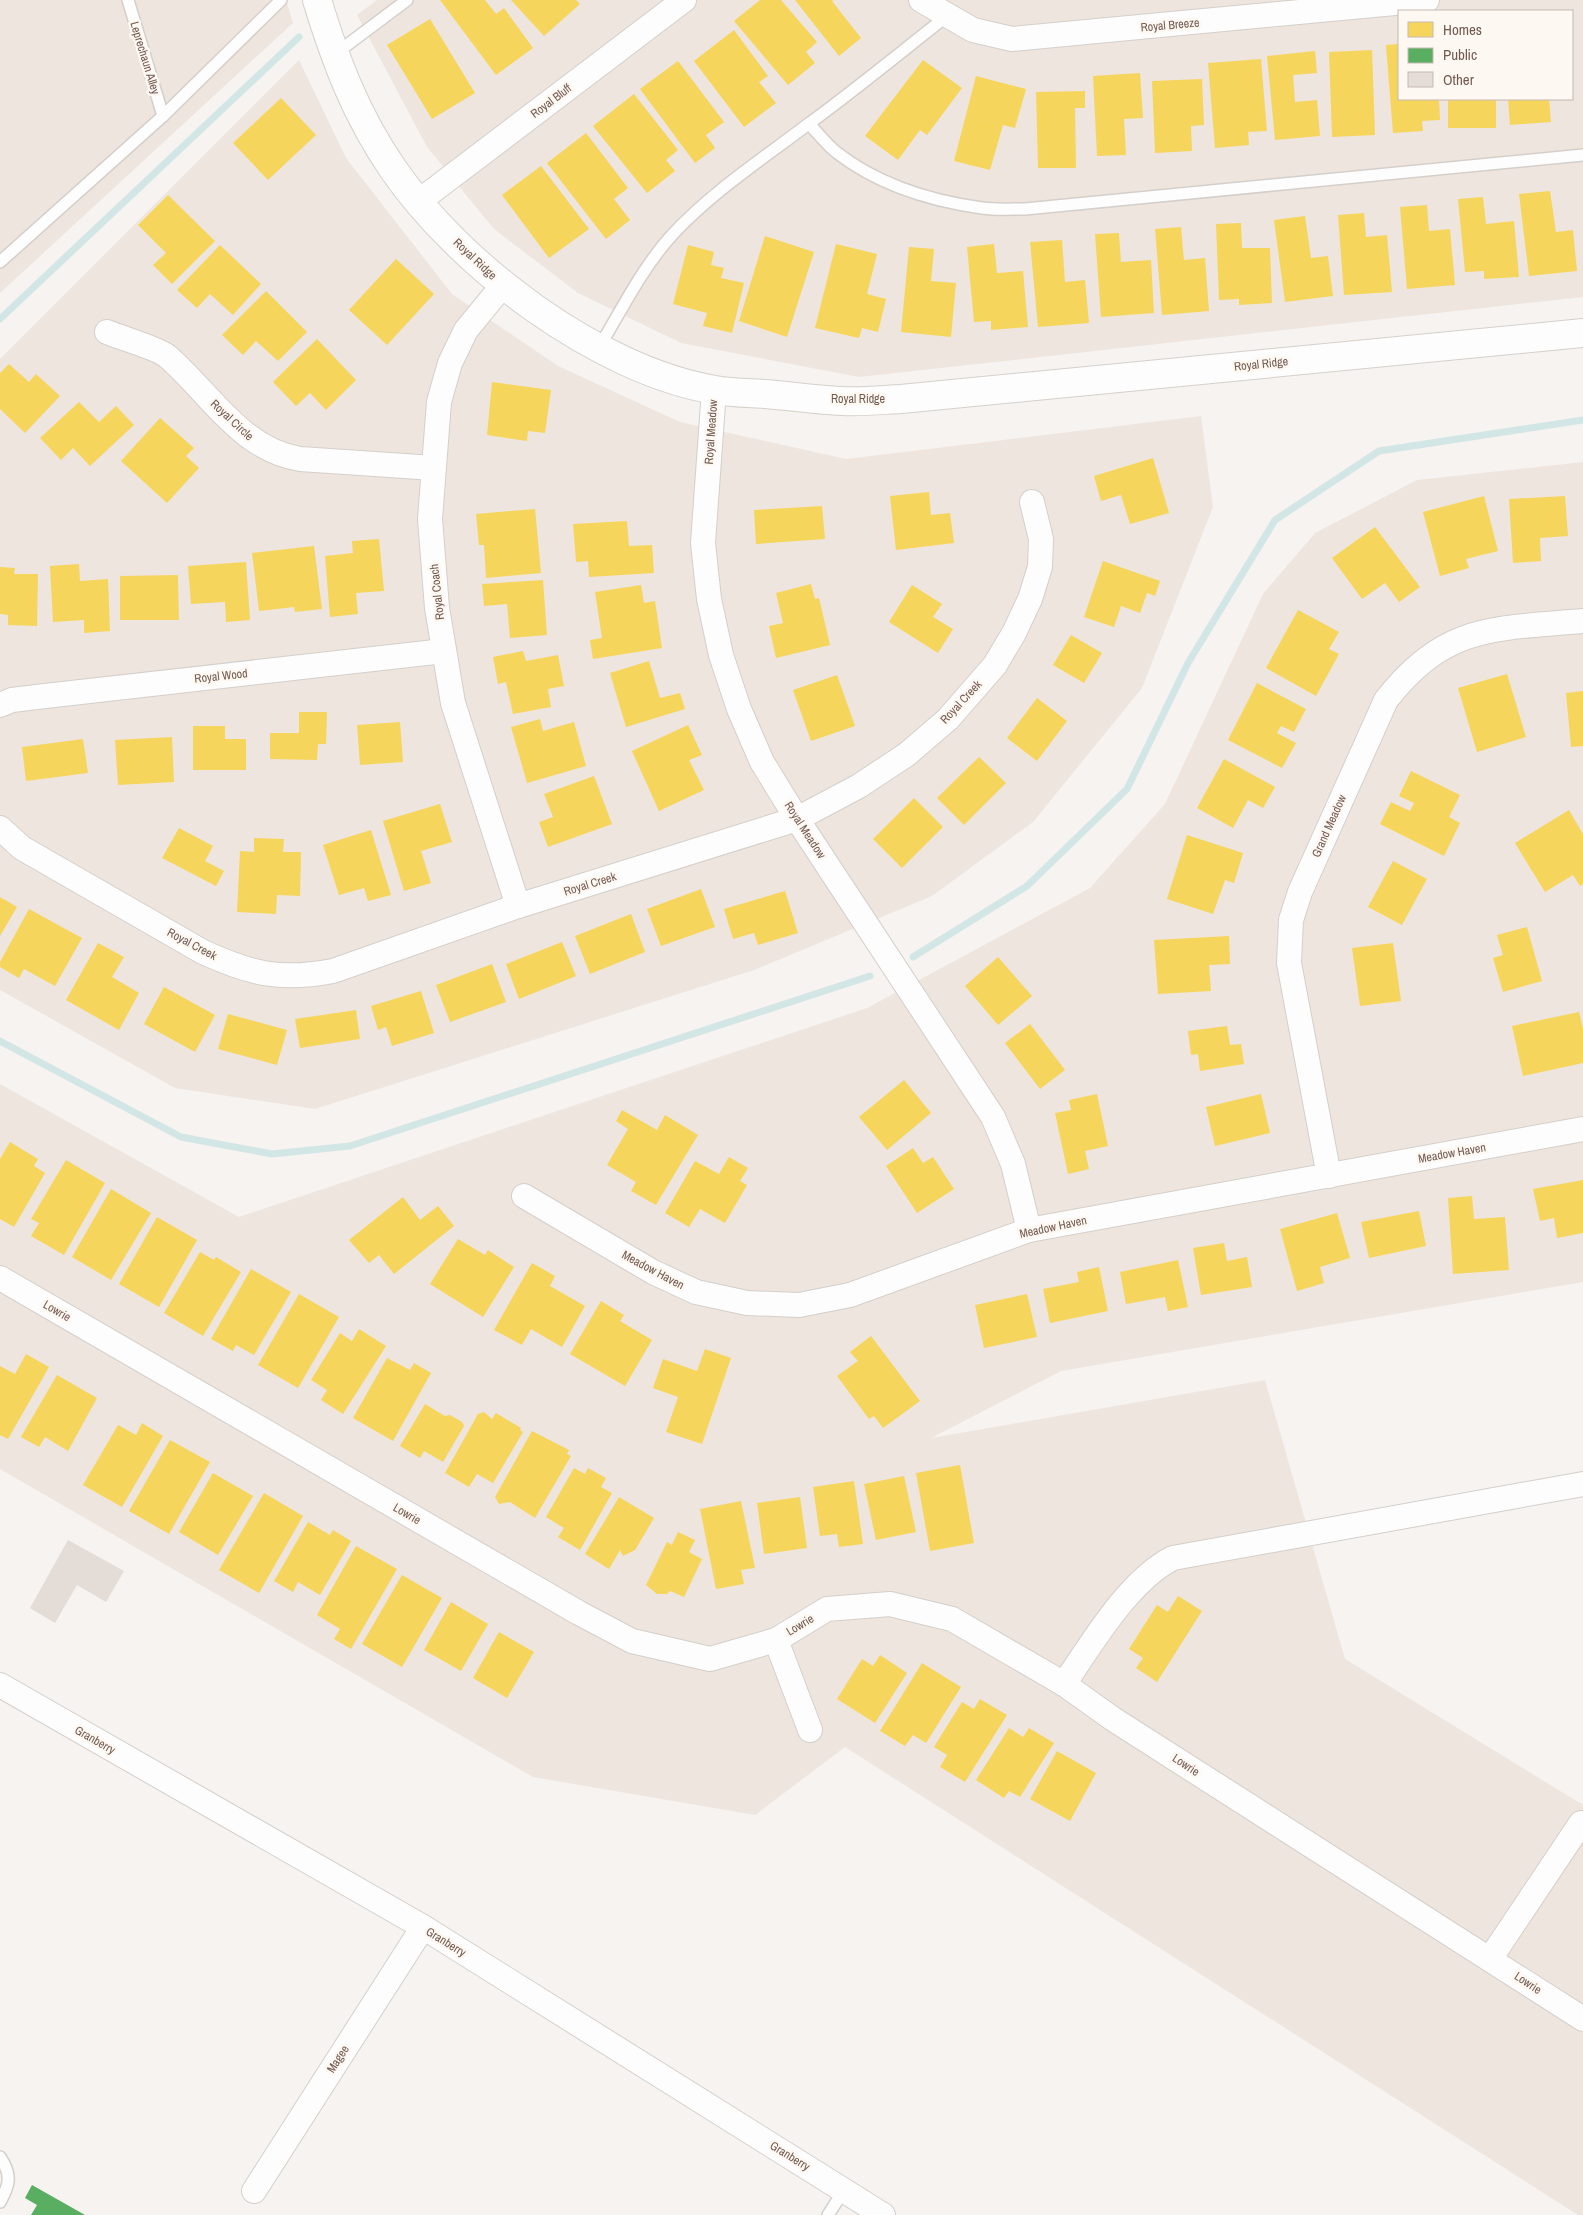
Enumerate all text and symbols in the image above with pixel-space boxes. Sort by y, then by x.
legend [1398,10,1573,100]
street label: Royal Breeze [1140,14,1200,36]
text: Homes [1443,19,1482,40]
street label: Leprechaun Alley [126,20,164,97]
text: Public [1443,44,1477,65]
text: Other [1443,69,1474,90]
street label: Royal Bluff [527,80,575,122]
street label: Royal Ridge [450,235,500,283]
street label: Royal Ridge [1233,353,1289,375]
street label: Royal Ridge [831,391,885,407]
street label: Royal Circle [207,396,257,444]
street label: Royal Meadow [701,398,721,465]
street label: Royal Coach [426,563,448,621]
street label: Royal Wood [194,665,248,687]
street label: Royal Creek [937,677,985,727]
street label: Grand Meadow [1308,791,1350,860]
street label: Royal Meadow [781,798,830,862]
street label: Royal Creek [562,868,618,900]
street label: Royal Creek [164,924,220,964]
street label: Meadow Haven [1417,1139,1487,1167]
street label: Meadow Haven [1018,1212,1088,1242]
street label: Meadow Haven [619,1247,687,1293]
street label: Lowrie [40,1297,74,1325]
street label: Lowrie [390,1500,424,1528]
street label: Lowrie [783,1611,817,1639]
street label: Granberry [72,1722,118,1758]
street label: Lowrie [1169,1750,1203,1780]
street label: Granberry [423,1923,469,1961]
street label: Lowrie [1511,1968,1545,1998]
street label: Magee [323,2042,353,2076]
street label: Granberry [767,2137,813,2175]

